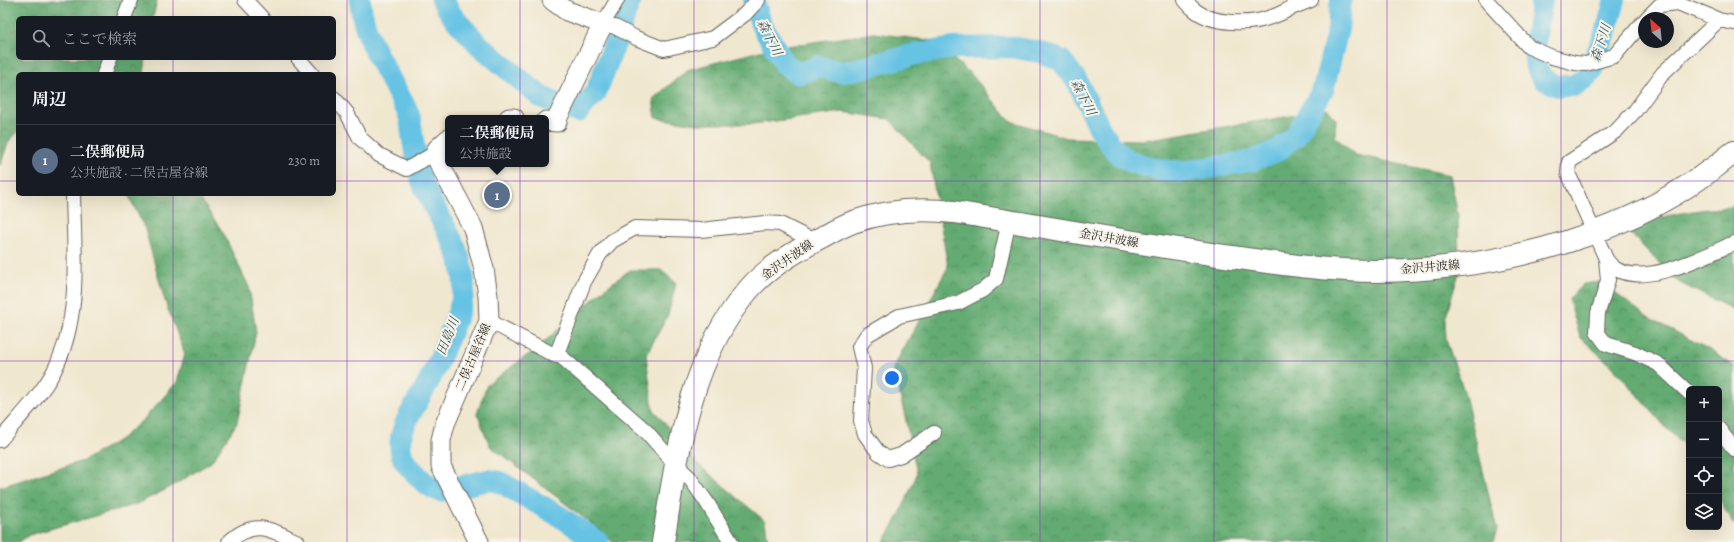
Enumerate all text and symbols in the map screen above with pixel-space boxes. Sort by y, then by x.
north arrow [1638,12,1674,48]
search box [16,16,336,60]
water label: 森下川 [753,16,787,60]
water label: 森下川 [1586,20,1615,64]
icon: search [30,27,52,49]
text: ここで検索 [62,29,137,49]
water label: 森下川 [1067,76,1101,120]
text: 周辺 [32,88,66,111]
popup [445,115,549,167]
text: 二俣郵便局 [459,123,535,143]
text: 二俣郵便局 [70,142,145,162]
text: 公共施設 [459,145,512,162]
text: 1 [43,152,47,169]
text: 230 m [288,152,320,169]
text: 公共施設 · 二俣古屋谷線 [70,164,208,181]
pin: 1 [484,180,510,210]
street label: 金沢井波線 [1078,225,1140,251]
street label: 金沢井波線 [758,236,816,284]
street label: 金沢井波線 [1399,256,1461,278]
water label: 田島川 [432,313,463,357]
street label: 二俣古屋谷線 [452,321,494,393]
your location [882,368,902,388]
map controls [1686,386,1722,530]
button: + [1686,386,1722,422]
button: − [1686,422,1722,458]
button: locate [1686,458,1722,494]
button: layers [1686,494,1722,530]

